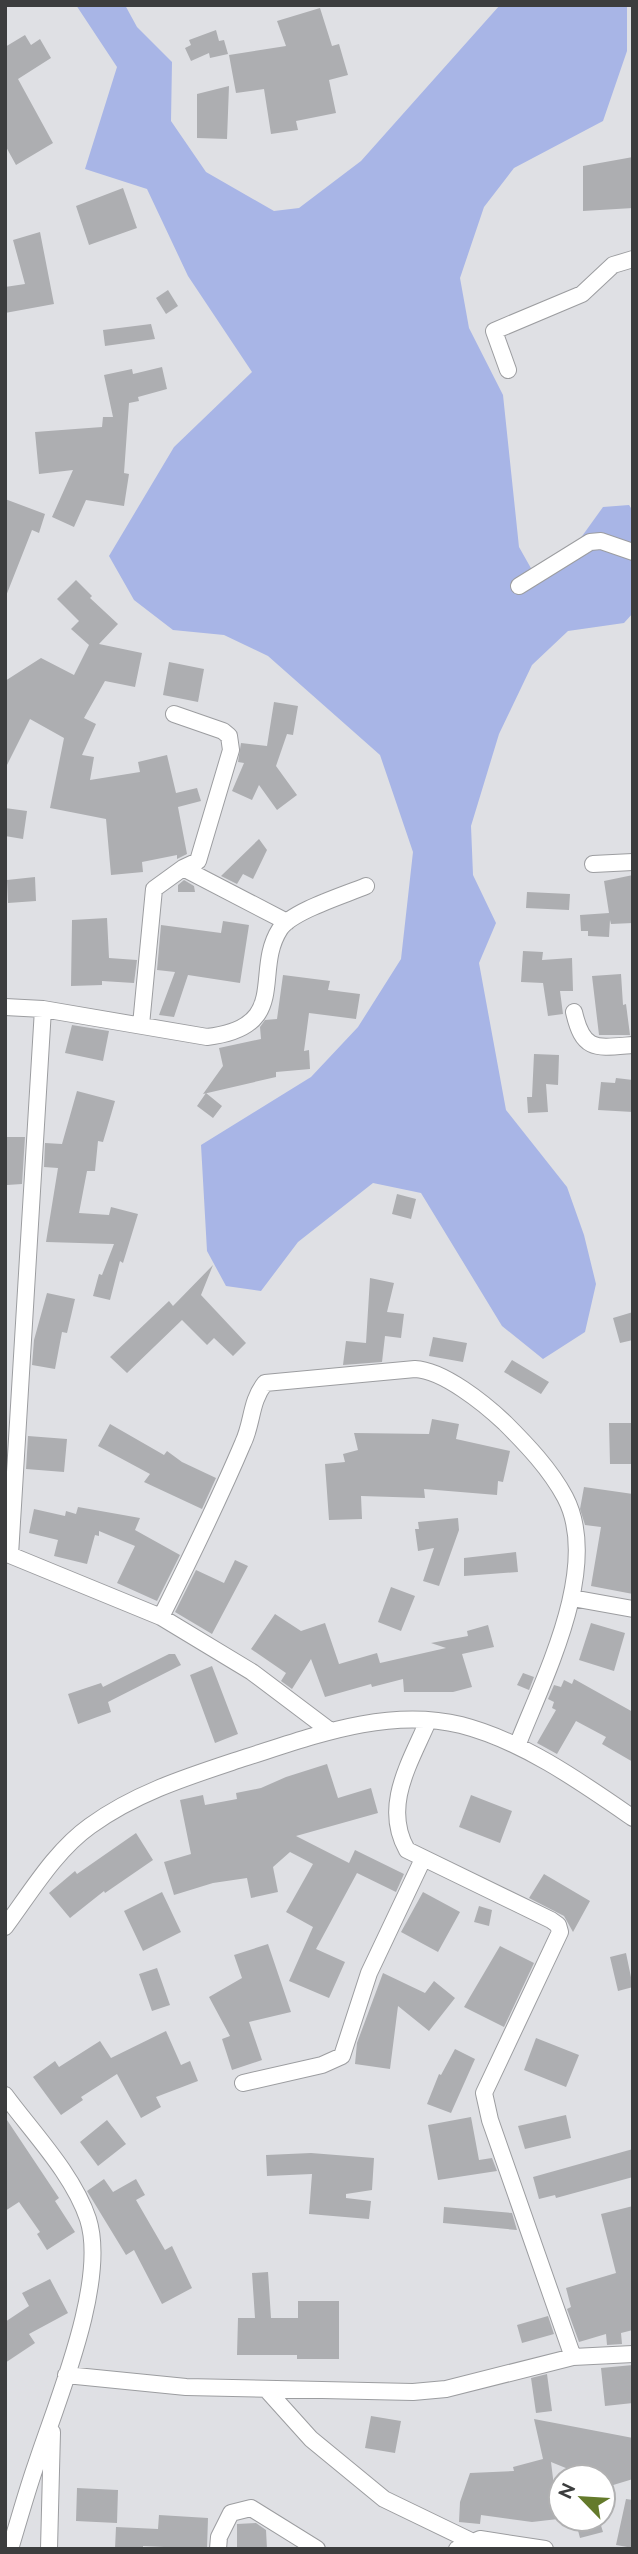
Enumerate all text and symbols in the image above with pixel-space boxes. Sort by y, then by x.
north arrow [547,2463,617,2533]
text: N [554,2480,580,2502]

